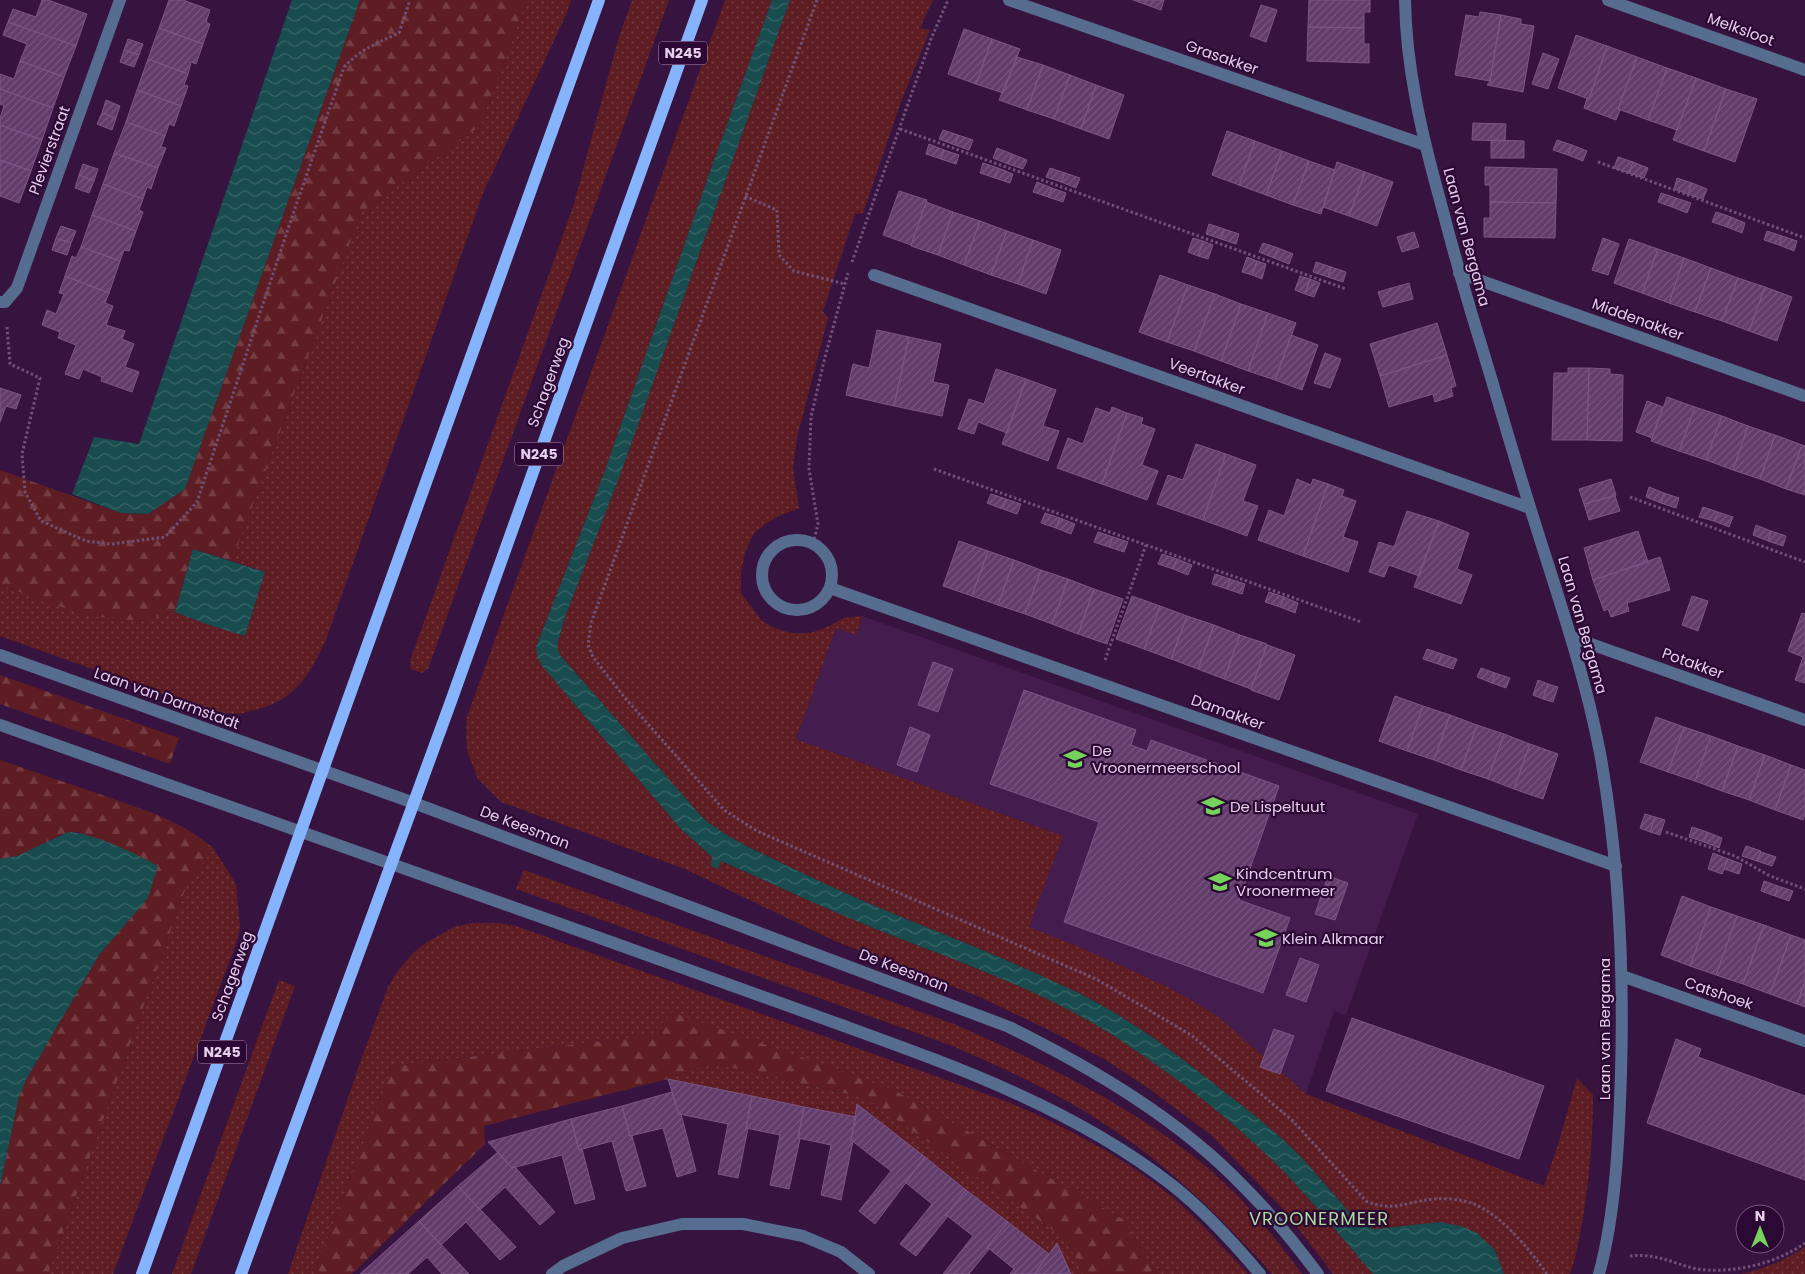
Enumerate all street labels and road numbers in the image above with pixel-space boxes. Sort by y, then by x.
street label: Melksloot [1705,7,1777,51]
street label: Grasakker [1183,35,1262,79]
road number: N245 [659,42,707,64]
street label: Plevierstraat [23,103,75,197]
street label: Laan van Bergama [1438,165,1496,309]
street label: Middenakker [1589,293,1687,345]
street label: Schagerweg [522,334,574,430]
street label: Veertakker [1166,352,1249,400]
road number: N245 [515,442,563,466]
street label: Laan van Bergama [1553,554,1613,696]
street label: Potakker [1659,642,1727,684]
street label: Laan van Darmstadt [91,662,243,734]
street label: Damakker [1188,689,1268,735]
street label: De Keesman [477,800,573,854]
street label: Schagerweg [206,928,258,1024]
street label: De Keesman [856,943,952,997]
street label: Laan van Bergama [1594,958,1615,1100]
street label: Catshoek [1682,971,1756,1015]
road number: N245 [198,1040,246,1064]

